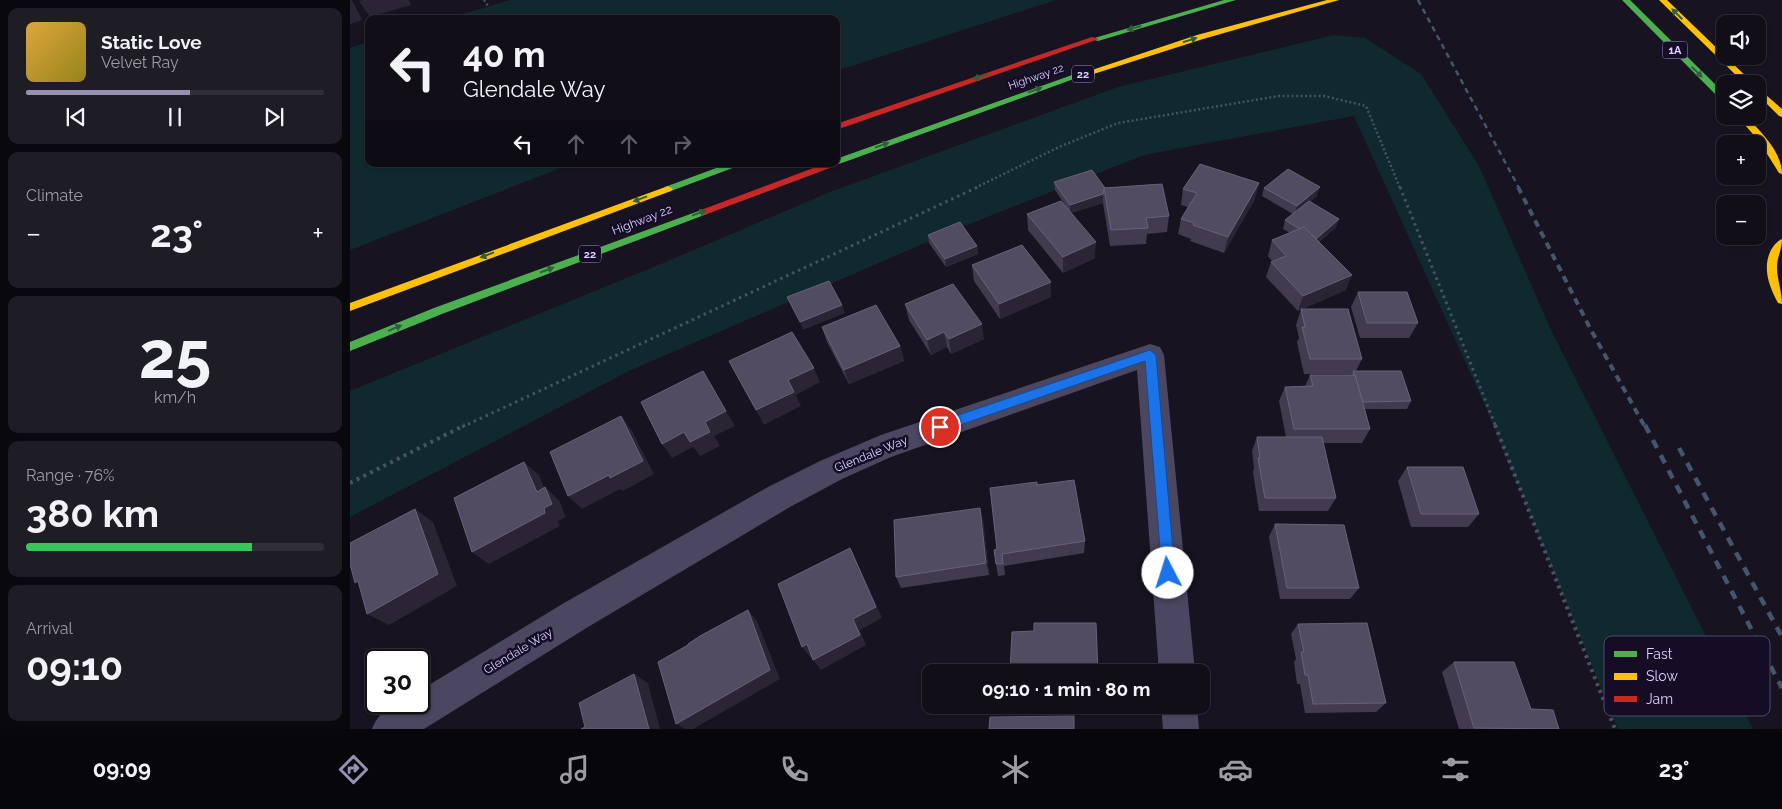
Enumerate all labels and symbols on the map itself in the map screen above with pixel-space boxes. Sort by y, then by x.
one-way arrow [1671,8,1683,20]
one-way arrow [1127,24,1142,32]
one-way arrow [1182,36,1197,44]
road number: 1A [1662,42,1688,58]
street label: Highway 22 [1006,61,1066,93]
road number: 22 [1072,66,1094,82]
one-way arrow [1691,66,1703,78]
one-way arrow [972,74,987,81]
one-way arrow [1028,86,1043,94]
one-way arrow [875,141,890,149]
one-way arrow [632,196,647,203]
street label: Highway 22 [610,202,674,238]
one-way arrow [692,209,707,217]
road number: 22 [579,245,601,262]
one-way arrow [479,251,494,259]
one-way arrow [540,266,555,274]
one-way arrow [388,324,402,332]
pin [919,406,961,448]
street label: Glendale Way [832,433,910,475]
position arrow [1141,546,1193,598]
street label: Glendale Way [481,625,555,677]
legend [1604,636,1770,716]
text: Fast [1646,646,1673,662]
speed limit sign: 30 [365,649,430,714]
text: Slow [1646,668,1678,684]
text: Jam [1646,691,1673,707]

